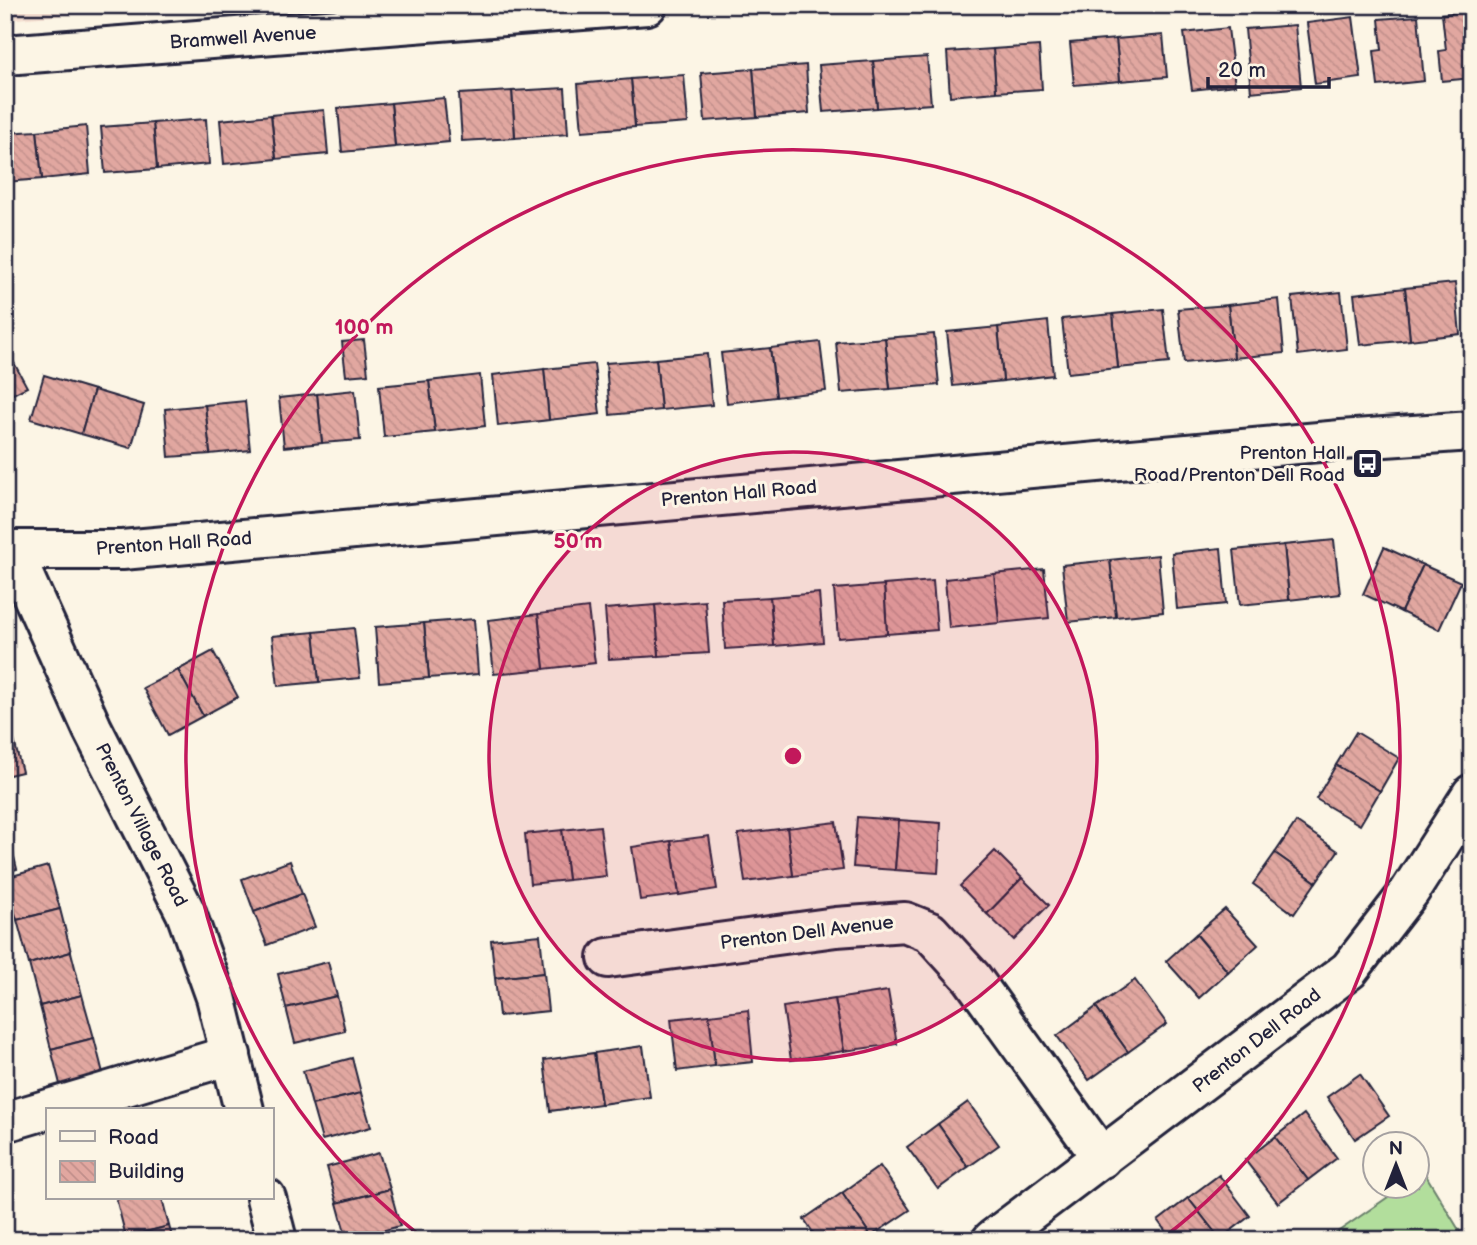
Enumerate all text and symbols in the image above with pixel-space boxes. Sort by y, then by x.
street label: Bramwell Avenue [169,21,317,55]
scale bar [1208,46,1328,90]
text: 20 m [1218,58,1266,83]
text: 100 m [335,315,393,340]
place label: Prenton Hall Road/Prenton Dell Road [1134,442,1345,487]
bus stop icon: Prenton Hall Road/Prenton Dell Road [1351,447,1385,481]
street label: Prenton Hall Road [660,476,818,512]
street label: Prenton Hall Road [95,527,253,561]
text: 50 m [554,529,602,554]
street label: Prenton Village Road [90,739,192,911]
centre of rings [781,744,805,768]
street label: Prenton Dell Avenue [719,911,895,955]
street label: Prenton Dell Road [1188,984,1326,1098]
legend [46,1108,273,1200]
text: Road [108,1125,159,1150]
north arrow [1362,1130,1432,1200]
text: N [1389,1138,1403,1161]
text: Building [108,1159,184,1184]

